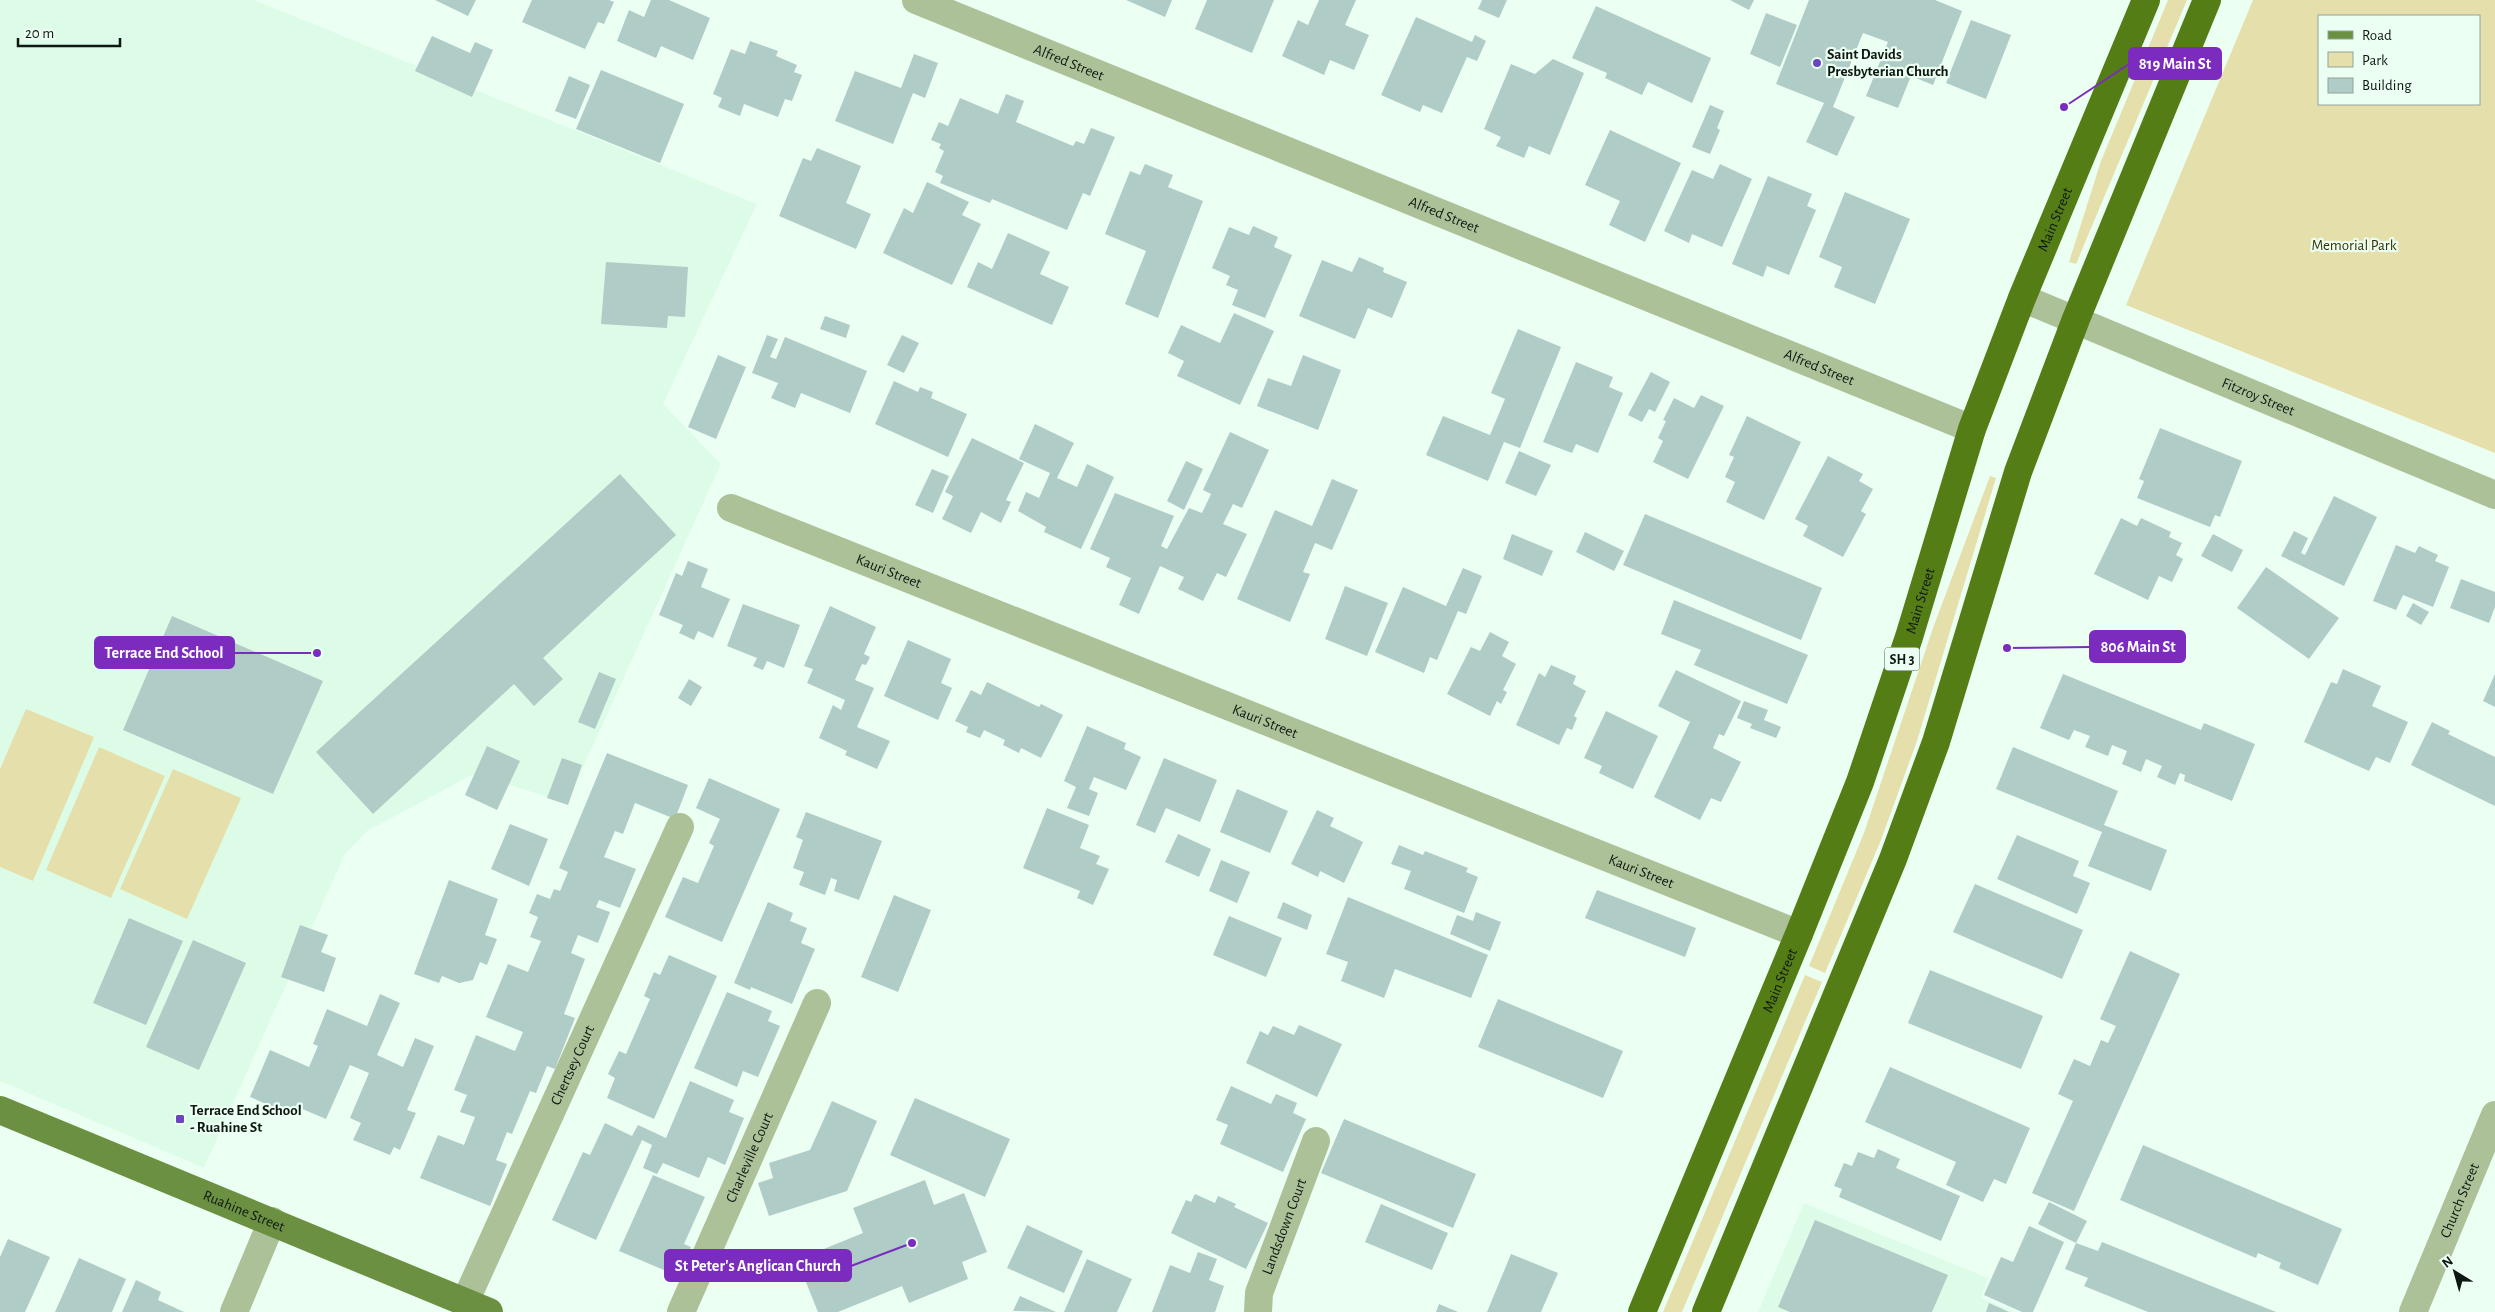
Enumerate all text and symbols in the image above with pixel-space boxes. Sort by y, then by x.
scale bar [18,15,120,47]
legend [2318,15,2480,105]
text: 20 m [25,26,54,41]
text: Road [2362,28,2392,43]
street label: Alfred Street [1031,42,1106,84]
place label: Saint Davids Presbyterian Church [1827,47,1949,79]
callout: 819 Main St [2129,48,2221,79]
text: Park [2362,53,2388,68]
text: 819 Main St [2139,56,2212,72]
marker: Saint Davids Presbyterian Church [1811,57,1823,69]
text: Building [2362,78,2412,93]
street label: Main Street [2035,185,2075,254]
street label: Alfred Street [1407,194,1481,236]
park label: Memorial Park [2311,238,2397,253]
street label: Alfred Street [1782,346,1857,388]
street label: Fitzroy Street [2220,375,2297,419]
street label: Kauri Street [854,552,924,591]
street label: Main Street [1903,566,1938,636]
callout: 806 Main St [2090,631,2185,662]
callout: Terrace End School [95,637,234,668]
text: 806 Main St [2100,639,2176,655]
text: Terrace End School [104,645,224,661]
road number: SH 3 [1884,648,1920,671]
street label: Kauri Street [1230,702,1300,741]
street label: Kauri Street [1606,852,1676,891]
street label: Main Street [1760,946,1800,1015]
street label: Chertsey Court [548,1023,597,1107]
place label: Terrace End School - Ruahine St [190,1103,302,1135]
street label: Charleville Court [723,1110,776,1205]
marker: Terrace End School - Ruahine St [174,1113,186,1125]
street label: Church Street [2438,1161,2482,1240]
street label: Landsdown Court [1260,1176,1309,1277]
street label: Ruahine Street [201,1188,287,1235]
north arrow [2430,1247,2480,1297]
callout: St Peter's Anglican Church [665,1250,851,1281]
text: N [2440,1254,2456,1271]
text: St Peter's Anglican Church [675,1258,841,1274]

